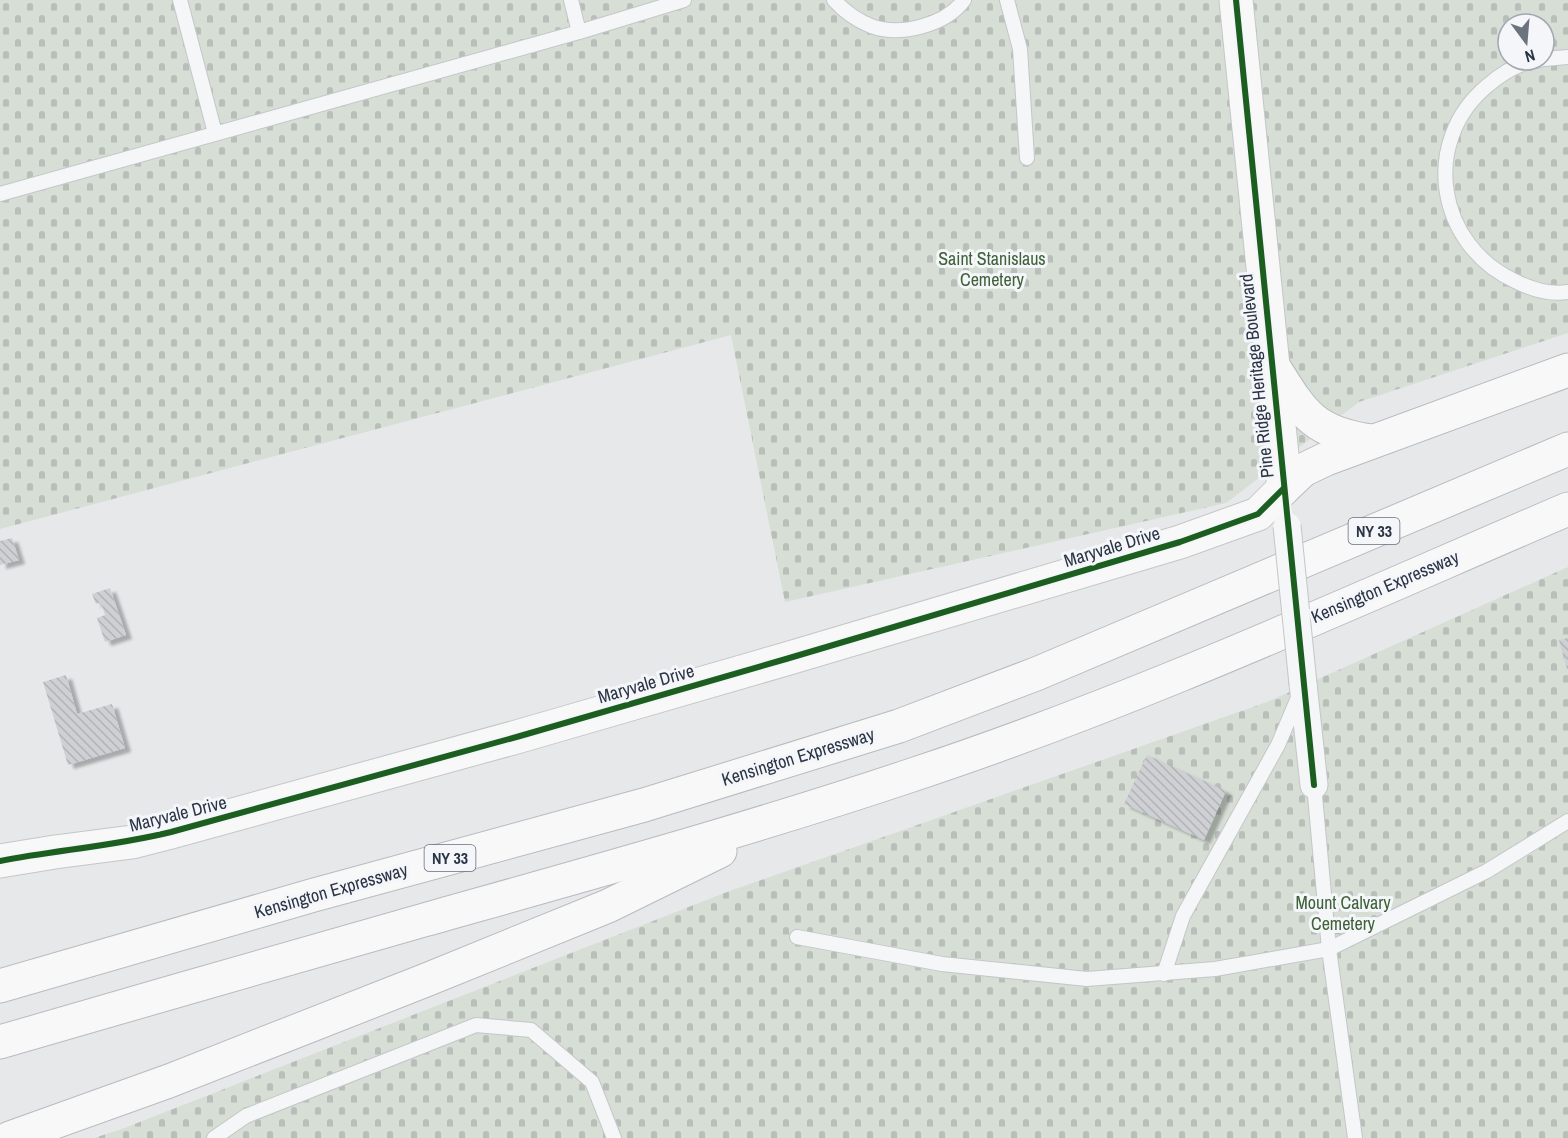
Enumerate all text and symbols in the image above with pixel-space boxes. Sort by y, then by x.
north arrow [1496,12,1556,72]
text: N [1523,45,1538,68]
park label: Saint Stanislaus Cemetery [938,246,1046,292]
street label: Pine Ridge Heritage Boulevard [1233,273,1280,479]
road number: NY 33 [1348,518,1400,544]
street label: Maryvale Drive [1061,520,1163,573]
street label: Kensington Expressway [1307,544,1463,629]
street label: Maryvale Drive [595,658,697,709]
street label: Kensington Expressway [718,721,878,792]
street label: Maryvale Drive [127,789,229,838]
road number: NY 33 [424,845,476,871]
street label: Kensington Expressway [251,857,411,924]
park label: Mount Calvary Cemetery [1295,890,1391,936]

